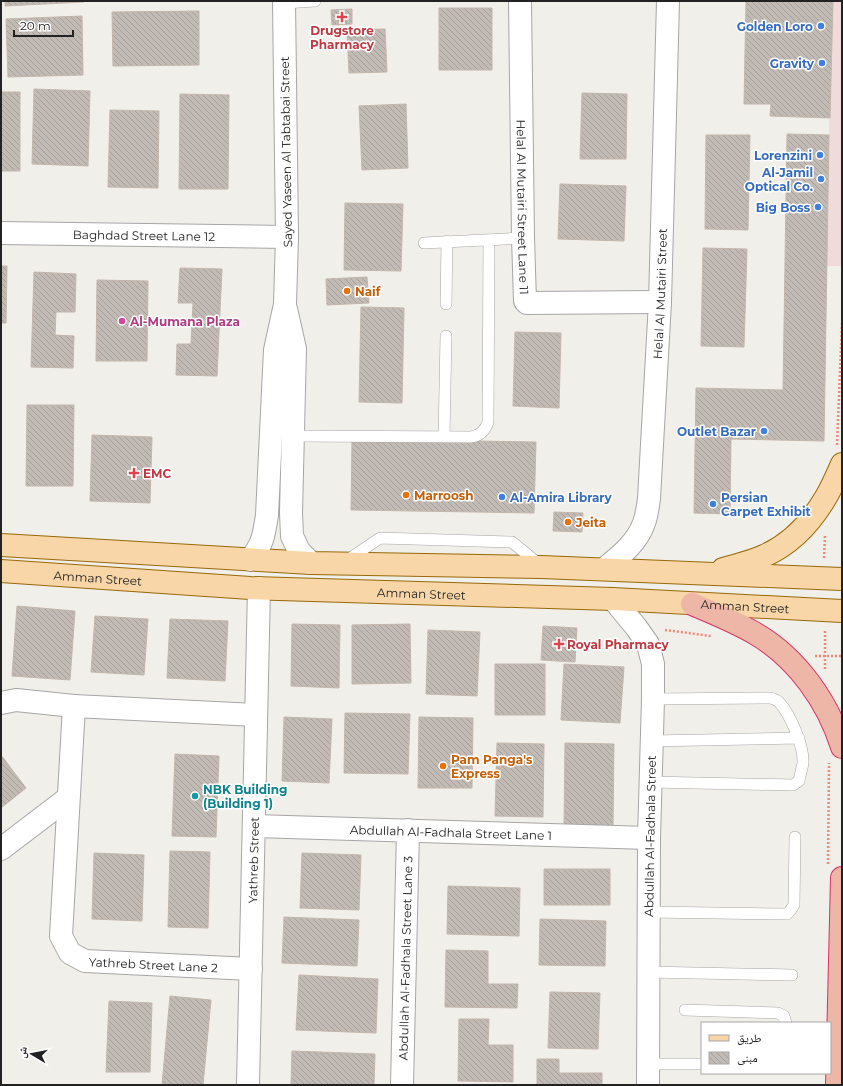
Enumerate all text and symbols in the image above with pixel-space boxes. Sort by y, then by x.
scale bar [14,12,73,38]
marker: Drugstore Pharmacy [337,12,347,22]
text: 20 m [20,18,51,33]
place label: Golden Loro [737,19,813,34]
marker: Golden Loro [816,21,826,31]
place label: Drugstore Pharmacy [310,23,375,52]
street label: Sayed Yaseen Al Tabtabai Street [277,56,295,248]
place label: Gravity [770,56,815,71]
marker: Gravity [817,58,827,68]
street label: Helal Al Mutairi Street Lane 11 [514,119,532,295]
place label: Lorenzini [754,148,812,163]
marker: Lorenzini [815,150,825,160]
place label: Al-Jamil Optical Co. [745,165,813,194]
marker: Al-Jamil Optical Co. [816,174,826,184]
place label: Big Boss [756,200,811,215]
marker: Big Boss [813,202,823,212]
street label: Baghdad Street Lane 12 [73,227,215,243]
street label: Helal Al Mutairi Street [649,228,669,359]
place label: Naif [355,284,382,299]
marker: Naif [342,286,352,296]
place label: Al-Mumana Plaza [129,314,240,329]
marker: Al-Mumana Plaza [117,316,127,326]
place label: Outlet Bazar [677,424,756,439]
marker: Outlet Bazar [759,426,769,436]
place label: EMC [143,466,172,481]
marker: EMC [128,467,140,479]
place label: Marroosh [414,488,473,503]
marker: Marroosh [401,490,411,500]
place label: Al-Amira Library [509,490,612,505]
place label: Persian Carpet Exhibit [721,490,812,519]
marker: Al-Amira Library [497,492,507,502]
marker: Persian Carpet Exhibit [708,499,718,509]
place label: Jeita [575,515,606,530]
marker: Jeita [563,517,573,527]
street label: Amman Street [53,567,143,588]
street label: Amman Street [377,584,466,602]
street label: Amman Street [700,596,790,616]
place label: Royal Pharmacy [567,637,670,652]
marker: Royal Pharmacy [554,639,564,649]
place label: Pam Panga's Express [451,752,533,781]
street label: Abdullah Al-Fadhala Street [641,755,659,917]
marker: Pam Panga's Express [438,761,448,771]
place label: NBK Building (Building 1) [203,782,287,811]
marker: NBK Building (Building 1) [190,791,200,801]
street label: Yathreb Street [245,817,261,903]
street label: Abdullah Al-Fadhala Street Lane 1 [350,821,552,843]
street label: Abdullah Al-Fadhala Street Lane 3 [395,855,415,1060]
street label: Yathreb Street Lane 2 [88,954,218,975]
legend [701,1022,831,1074]
text: طريق [737,1030,762,1045]
north arrow [12,1034,52,1074]
text: ش [14,1045,31,1059]
text: مبنى [737,1050,758,1065]

